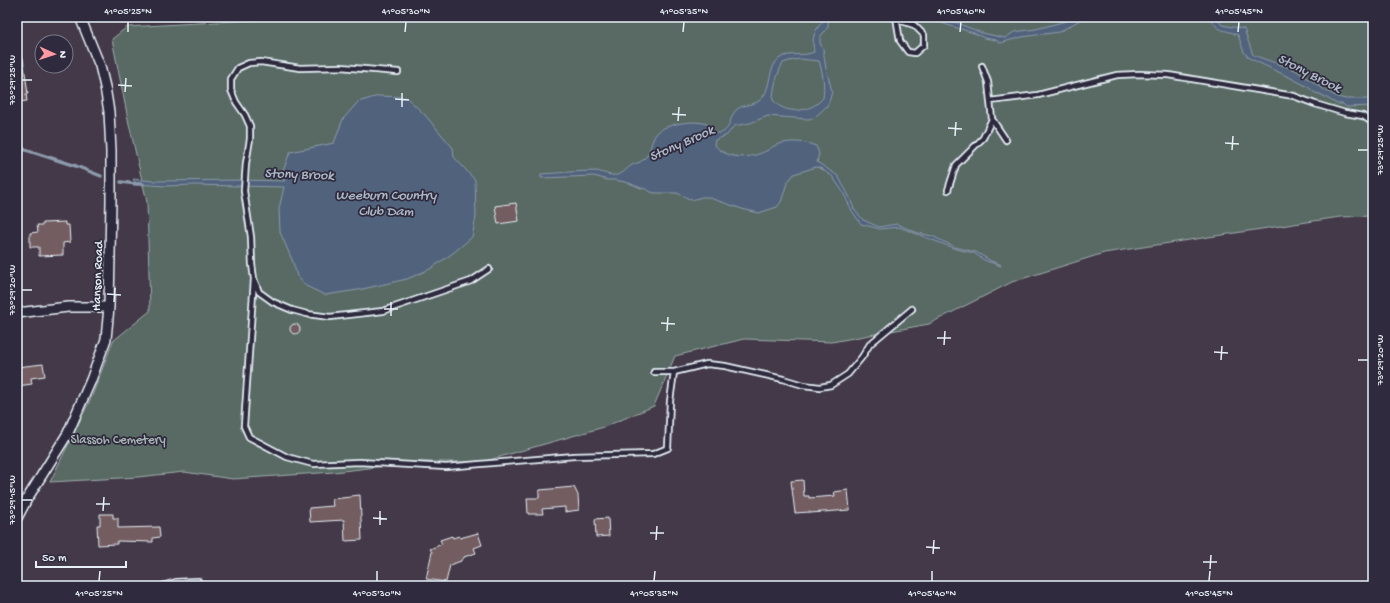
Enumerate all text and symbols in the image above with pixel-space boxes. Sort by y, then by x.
text: 41°05'25"N [104,6,152,18]
text: 41°05'30"N [382,6,431,18]
text: 41°05'35"N [660,6,708,18]
text: 41°05'40"N [937,6,985,18]
text: 41°05'45"N [1215,6,1263,18]
north arrow [34,34,74,74]
text: N [56,51,68,58]
water label: Stony Brook [1274,51,1345,98]
text: 73°29'25"W [7,54,19,106]
water label: Stony Brook [647,122,719,166]
text: 73°29'25"W [1375,124,1387,176]
water label: Stony Brook [264,166,336,185]
water label: Weeburn Country Club Dam [336,188,438,221]
street label: Hanson Road [90,239,107,311]
text: 73°29'20"W [7,264,19,316]
text: 73°29'20"W [1375,334,1387,386]
park label: Slassoh Cemetery [70,433,166,448]
text: 73°29'15"W [7,475,19,526]
scale bar [36,543,126,569]
text: 50 m [42,552,67,566]
text: 41°05'25"N [75,588,123,600]
text: 41°05'30"N [353,588,402,600]
text: 41°05'35"N [630,588,678,600]
text: 41°05'40"N [908,588,956,600]
text: 41°05'45"N [1185,588,1233,600]

